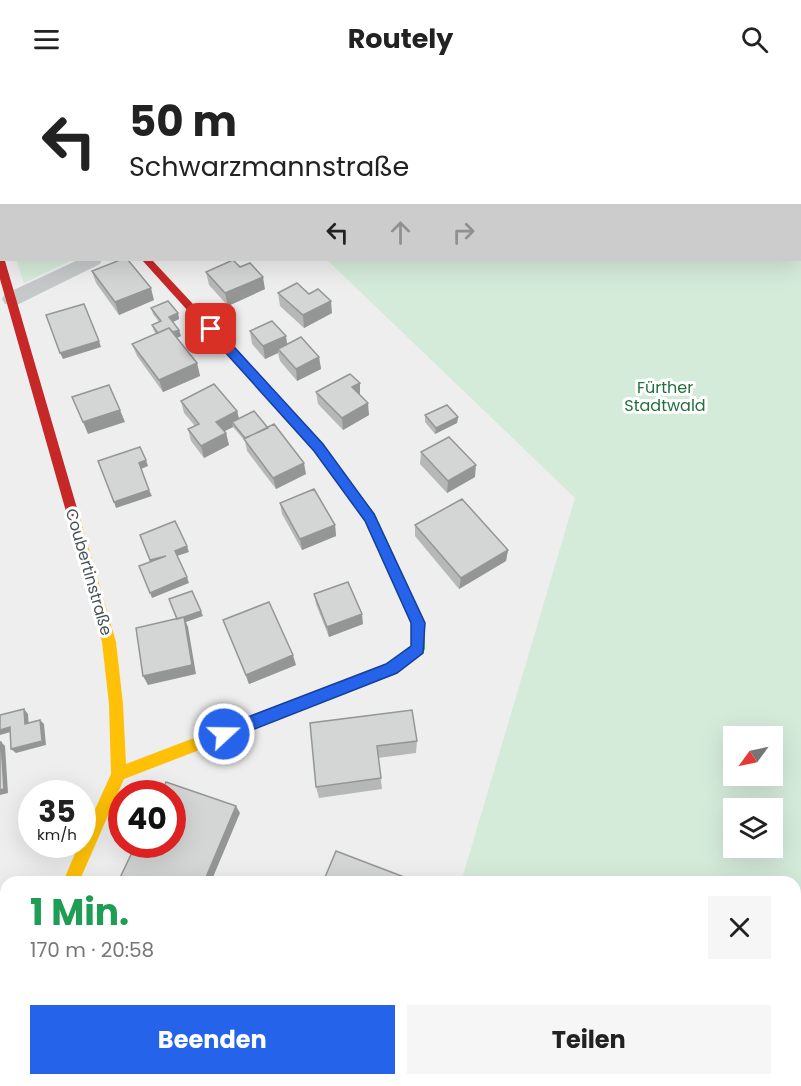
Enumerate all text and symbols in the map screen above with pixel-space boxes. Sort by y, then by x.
text: Routely [348,20,453,57]
icon: menu [30,23,63,56]
icon: search [738,23,771,56]
text: 50 m [129,92,237,151]
icon: left [30,102,108,180]
text: Schwarzmannstraße [129,148,409,185]
icon: left [321,216,354,249]
icon: ahead [384,216,417,249]
icon: right [447,216,480,249]
pin [185,303,236,354]
icon: arrive [194,312,227,345]
park label: Fürther Stadtwald [624,376,706,417]
street label: Coubertinstraße [60,506,118,638]
position arrow [192,702,256,766]
north arrow [723,726,783,786]
map controls [723,726,783,858]
speed limit sign: 40 [108,780,186,858]
text: 35 [38,790,76,833]
button: layers [723,798,783,858]
text: km/h [37,824,77,845]
text: 1 Min. [30,887,129,938]
button: close [708,896,771,959]
text: 170 m · 20:58 [30,936,154,964]
button: Beenden [30,1005,395,1074]
button: Teilen [407,1005,771,1074]

